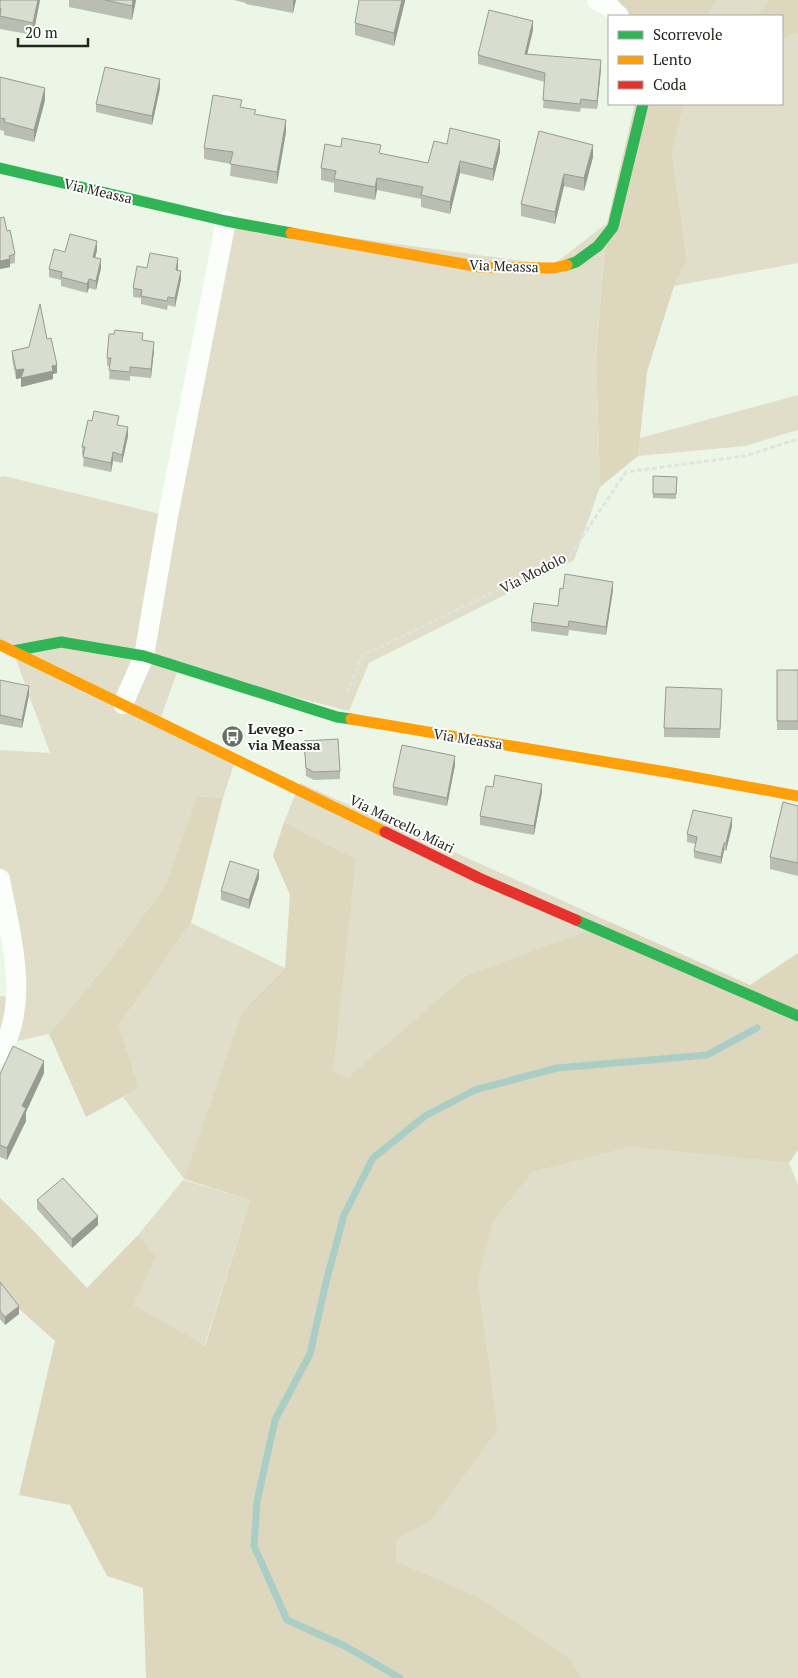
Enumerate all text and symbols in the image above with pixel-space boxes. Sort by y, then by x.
scale bar [18,15,88,47]
legend [608,15,783,105]
text: 20 m [25,22,58,42]
text: Scorrevole [653,24,723,44]
text: Lento [653,49,692,69]
text: Coda [653,74,687,94]
street label: Via Meassa [62,173,134,208]
street label: Via Meassa [469,255,539,276]
street label: Via Modolo [497,548,569,597]
place label: Levego - via Meassa [247,719,321,754]
street label: Via Meassa [432,724,504,753]
bus stop icon: Levego - via Meassa [220,725,244,749]
street label: Via Marcello Miari [346,790,458,857]

